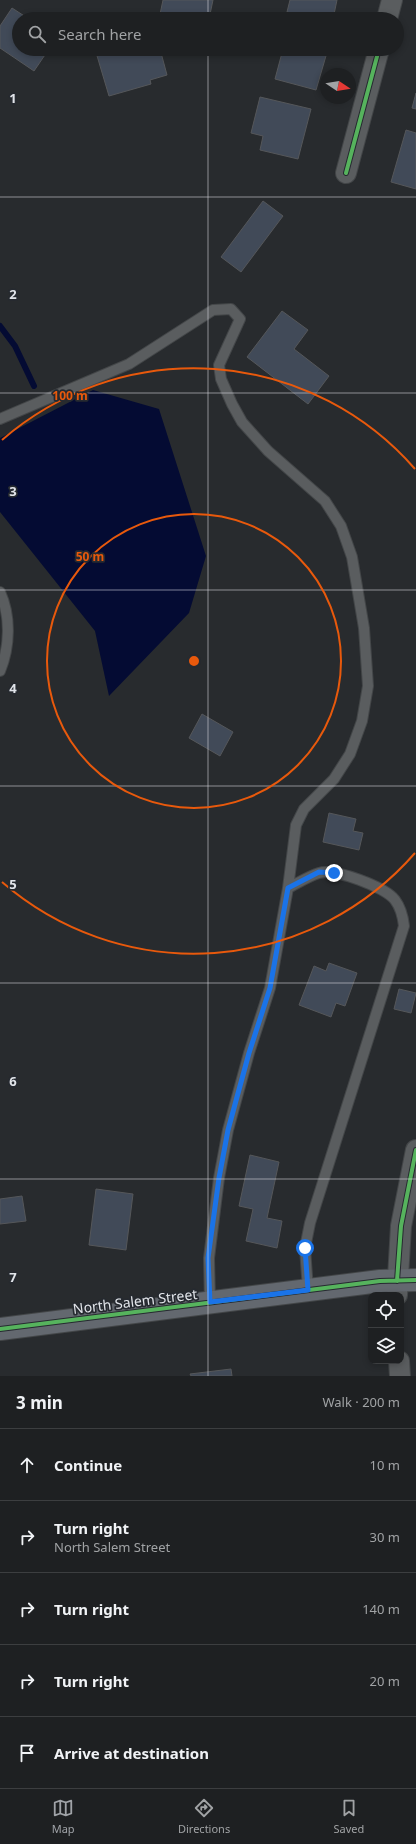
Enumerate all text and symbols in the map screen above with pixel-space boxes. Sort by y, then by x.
search box [12,12,404,56]
icon: search [26,23,48,45]
text: Search here [58,24,141,44]
north arrow [320,68,356,104]
text: 1 [9,89,17,107]
text: 2 [9,285,17,303]
text: 100 m [52,387,88,404]
text: 3 [9,482,17,500]
text: 50 m [76,548,104,565]
centre of rings [187,654,201,668]
text: 4 [9,679,17,697]
route end [325,864,343,882]
text: 5 [9,875,17,893]
text: 6 [9,1072,17,1090]
route start [296,1239,314,1257]
text: 7 [9,1268,17,1286]
street label: North Salem Street [72,1284,198,1318]
map controls [368,1292,404,1364]
button: locate [368,1292,404,1328]
button: layers [368,1328,404,1364]
text: 3 min [16,1391,63,1414]
text: Walk · 200 m [322,1393,400,1411]
icon: ahead [16,1454,38,1476]
text: Continue [54,1455,122,1475]
text: 10 m [370,1456,400,1474]
text: Turn right [54,1518,129,1538]
icon: right [16,1526,38,1548]
text: 30 m [370,1528,400,1546]
text: North Salem Street [54,1538,170,1556]
icon: right [16,1598,38,1620]
text: Turn right [54,1599,129,1619]
text: 140 m [362,1600,400,1618]
icon: right [16,1670,38,1692]
text: Turn right [54,1671,129,1691]
text: 20 m [370,1672,400,1690]
icon: arrive [16,1742,38,1764]
text: Arrive at destination [54,1743,209,1763]
tab: Map [52,1797,75,1836]
tab: Directions [178,1797,230,1836]
tab: Saved [334,1797,364,1836]

